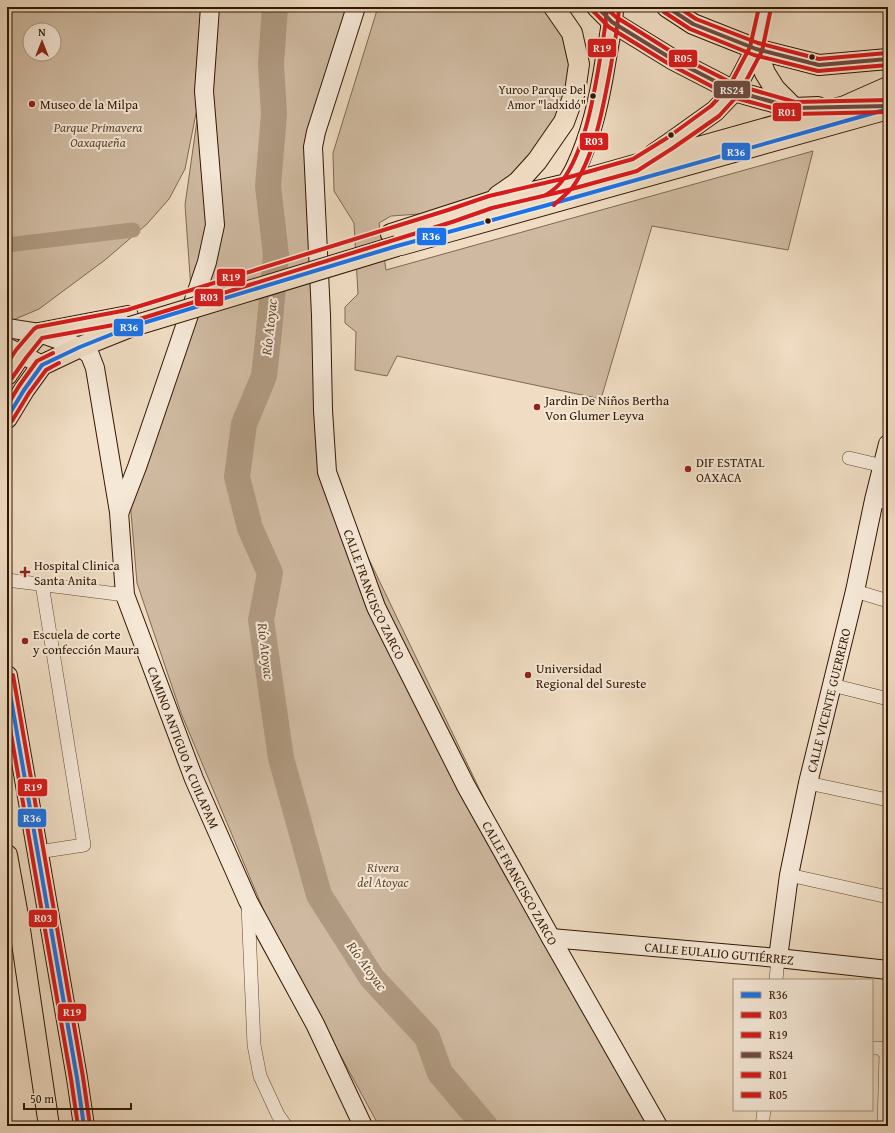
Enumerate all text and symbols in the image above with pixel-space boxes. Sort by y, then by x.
north arrow [22,22,62,62]
text: N [38,24,46,40]
line badge: R19 [587,38,617,58]
text: R19 [593,40,611,56]
line badge: R05 [668,49,698,68]
text: R05 [674,50,692,66]
unlabelled marker [807,52,817,62]
line badge: RS24 [713,80,751,99]
place label: Yuroo Parque Del Amor "ladxidó" [498,81,587,113]
text: RS24 [720,82,744,98]
marker: Yuroo Parque Del Amor "ladxidó" [588,91,598,101]
place label: Museo de la Milpa [40,95,139,114]
marker: Museo de la Milpa [27,99,37,109]
line badge: R01 [772,102,802,122]
text: R01 [778,104,796,120]
park label: Parque Primavera Oaxaqueña [53,118,142,152]
unlabelled marker [666,130,676,140]
line badge: R03 [579,132,609,151]
text: R03 [585,133,603,149]
line badge: R36 [721,142,751,161]
text: R36 [727,144,745,160]
unlabelled marker [483,216,493,226]
line badge: R36 [416,227,447,246]
text: R36 [422,228,440,244]
line badge: R19 [216,268,246,287]
text: R19 [222,269,240,285]
line badge: R03 [194,288,224,307]
text: R03 [200,289,218,305]
water label: Río Atoyac [256,297,282,357]
line badge: R36 [113,318,144,337]
text: R36 [120,319,138,335]
place label: Jardin De Niños Bertha Von Glumer Leyva [543,391,670,425]
marker: Jardin De Niños Bertha Von Glumer Leyva [532,402,542,412]
place label: DIF ESTATAL OAXACA [696,453,765,487]
marker: DIF ESTATAL OAXACA [683,464,693,474]
street label: CALLE FRANCISCO ZARCO [339,527,410,663]
place label: Hospital Clinica Santa Anita [34,556,120,590]
marker: Hospital Clinica Santa Anita [19,566,31,578]
water label: Río Atoyac [252,621,279,681]
place label: Escuela de corte y confección Maura [32,625,140,659]
street label: CALLE VICENTE GUERRERO [802,626,856,774]
marker: Escuela de corte y confección Maura [20,636,30,646]
place label: Universidad Regional del Sureste [536,659,646,693]
street label: CAMINO ANTIGUO A CUILAPAM [143,664,224,832]
marker: Universidad Regional del Sureste [523,670,533,680]
line badge: R19 [17,778,48,797]
text: R19 [24,779,42,795]
line badge: R36 [17,808,47,828]
text: R36 [23,810,41,826]
street label: CALLE FRANCISCO ZARCO [477,818,562,949]
park label: Rivera del Atoyac [357,858,410,892]
line badge: R03 [28,909,58,928]
text: R03 [34,910,52,926]
water label: Río Atoyac [342,936,392,995]
street label: CALLE EULALIO GUTIÉRREZ [644,937,795,970]
legend [733,979,873,1111]
text: R36 [769,986,788,1003]
line badge: R19 [57,1003,87,1022]
text: R19 [63,1004,81,1020]
text: R03 [769,1006,788,1023]
text: R19 [769,1026,788,1043]
text: RS24 [769,1046,794,1063]
text: R01 [769,1066,788,1083]
scale bar [24,1085,131,1111]
text: R05 [769,1086,788,1103]
text: 50 m [30,1090,54,1107]

